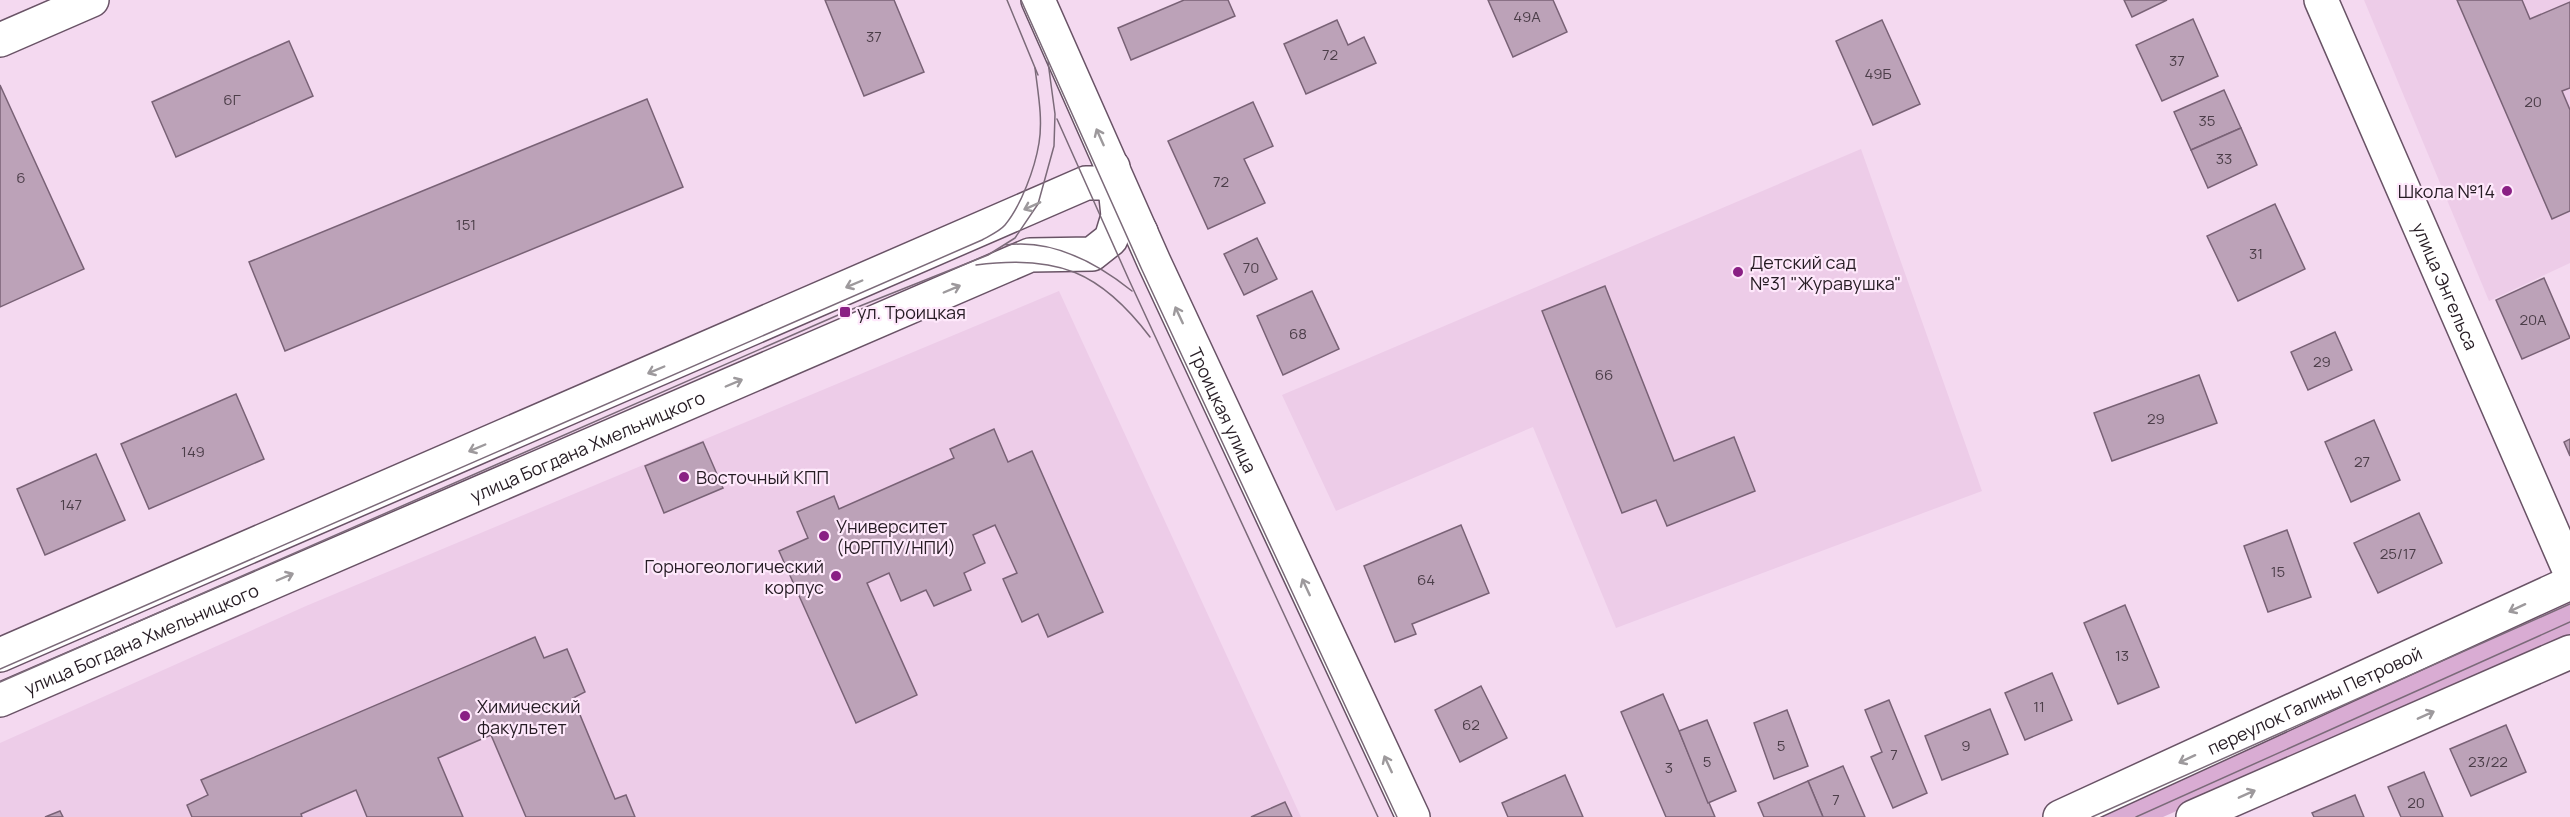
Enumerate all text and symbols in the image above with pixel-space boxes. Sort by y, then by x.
house number: 49А [1513,6,1541,27]
house number: 37 [866,26,882,47]
house number: 72 [1322,44,1338,65]
house number: 37 [2169,50,2185,71]
house number: 49Б [1864,63,1892,84]
house number: 6Г [223,89,241,110]
house number: 20 [2524,91,2542,112]
house number: 35 [2199,110,2215,131]
one-way arrow [1093,129,1105,147]
house number: 33 [2216,148,2232,169]
house number: 6 [16,167,26,188]
house number: 72 [1213,171,1229,192]
place label: Школа №14 [2398,179,2495,203]
marker: Школа №14 [2500,184,2514,198]
one-way arrow [1024,201,1042,213]
house number: 151 [456,214,476,235]
street label: улица Энгельса [2407,219,2484,353]
house number: 31 [2249,243,2263,264]
place label: Детский сад №31 "Журавушка" [1750,250,1901,295]
house number: 70 [1243,257,1259,278]
marker: Детский сад №31 "Журавушка" [1731,265,1745,279]
one-way arrow [845,279,863,290]
one-way arrow [942,283,960,294]
place label: ул. Троицкая [857,300,966,324]
marker: ул. Троицкая [838,305,852,319]
one-way arrow [1173,307,1185,325]
house number: 20А [2519,309,2547,330]
house number: 68 [1289,323,1307,344]
street label: Троицкая улица [1184,343,1263,477]
house number: 29 [2313,351,2331,372]
house number: 66 [1595,364,1613,385]
one-way arrow [647,365,665,376]
one-way arrow [724,377,743,388]
street label: улица Богдана Хмельницкого [467,385,708,507]
house number: 29 [2147,408,2165,429]
house number: 149 [181,441,205,462]
one-way arrow [468,443,486,454]
house number: 27 [2354,451,2370,472]
place label: Восточный КПП [696,465,829,489]
marker: Восточный КПП [677,470,691,484]
house number: 147 [60,494,82,515]
place label: Университет (ЮРГПУ/НПИ) [836,514,956,559]
marker: Университет (ЮРГПУ/НПИ) [817,529,831,543]
house number: 25/17 [2380,543,2416,564]
place label: Горногеологический корпус [644,554,824,599]
house number: 15 [2271,561,2285,582]
marker: Горногеологический корпус [829,569,843,583]
house number: 64 [1417,569,1435,590]
one-way arrow [275,571,294,582]
street label: улица Богдана Хмельницкого [20,578,262,700]
one-way arrow [1299,579,1311,597]
one-way arrow [2508,602,2526,614]
street label: переулок Галины Петровой [2203,641,2426,760]
house number: 13 [2115,645,2129,666]
place label: Химический факультет [477,694,581,739]
house number: 11 [2033,696,2045,717]
marker: Химический факультет [458,709,472,723]
one-way arrow [2416,709,2434,721]
house number: 62 [1462,714,1480,735]
house number: 5 [1777,735,1785,756]
house number: 9 [1961,735,1971,756]
house number: 7 [1890,744,1898,765]
house number: 5 [1703,751,1711,772]
house number: 23/22 [2468,751,2508,772]
one-way arrow [2178,754,2196,765]
one-way arrow [1382,755,1393,773]
house number: 3 [1665,757,1673,778]
one-way arrow [2238,787,2256,798]
house number: 7 [1832,789,1840,810]
house number: 20 [2407,792,2425,813]

